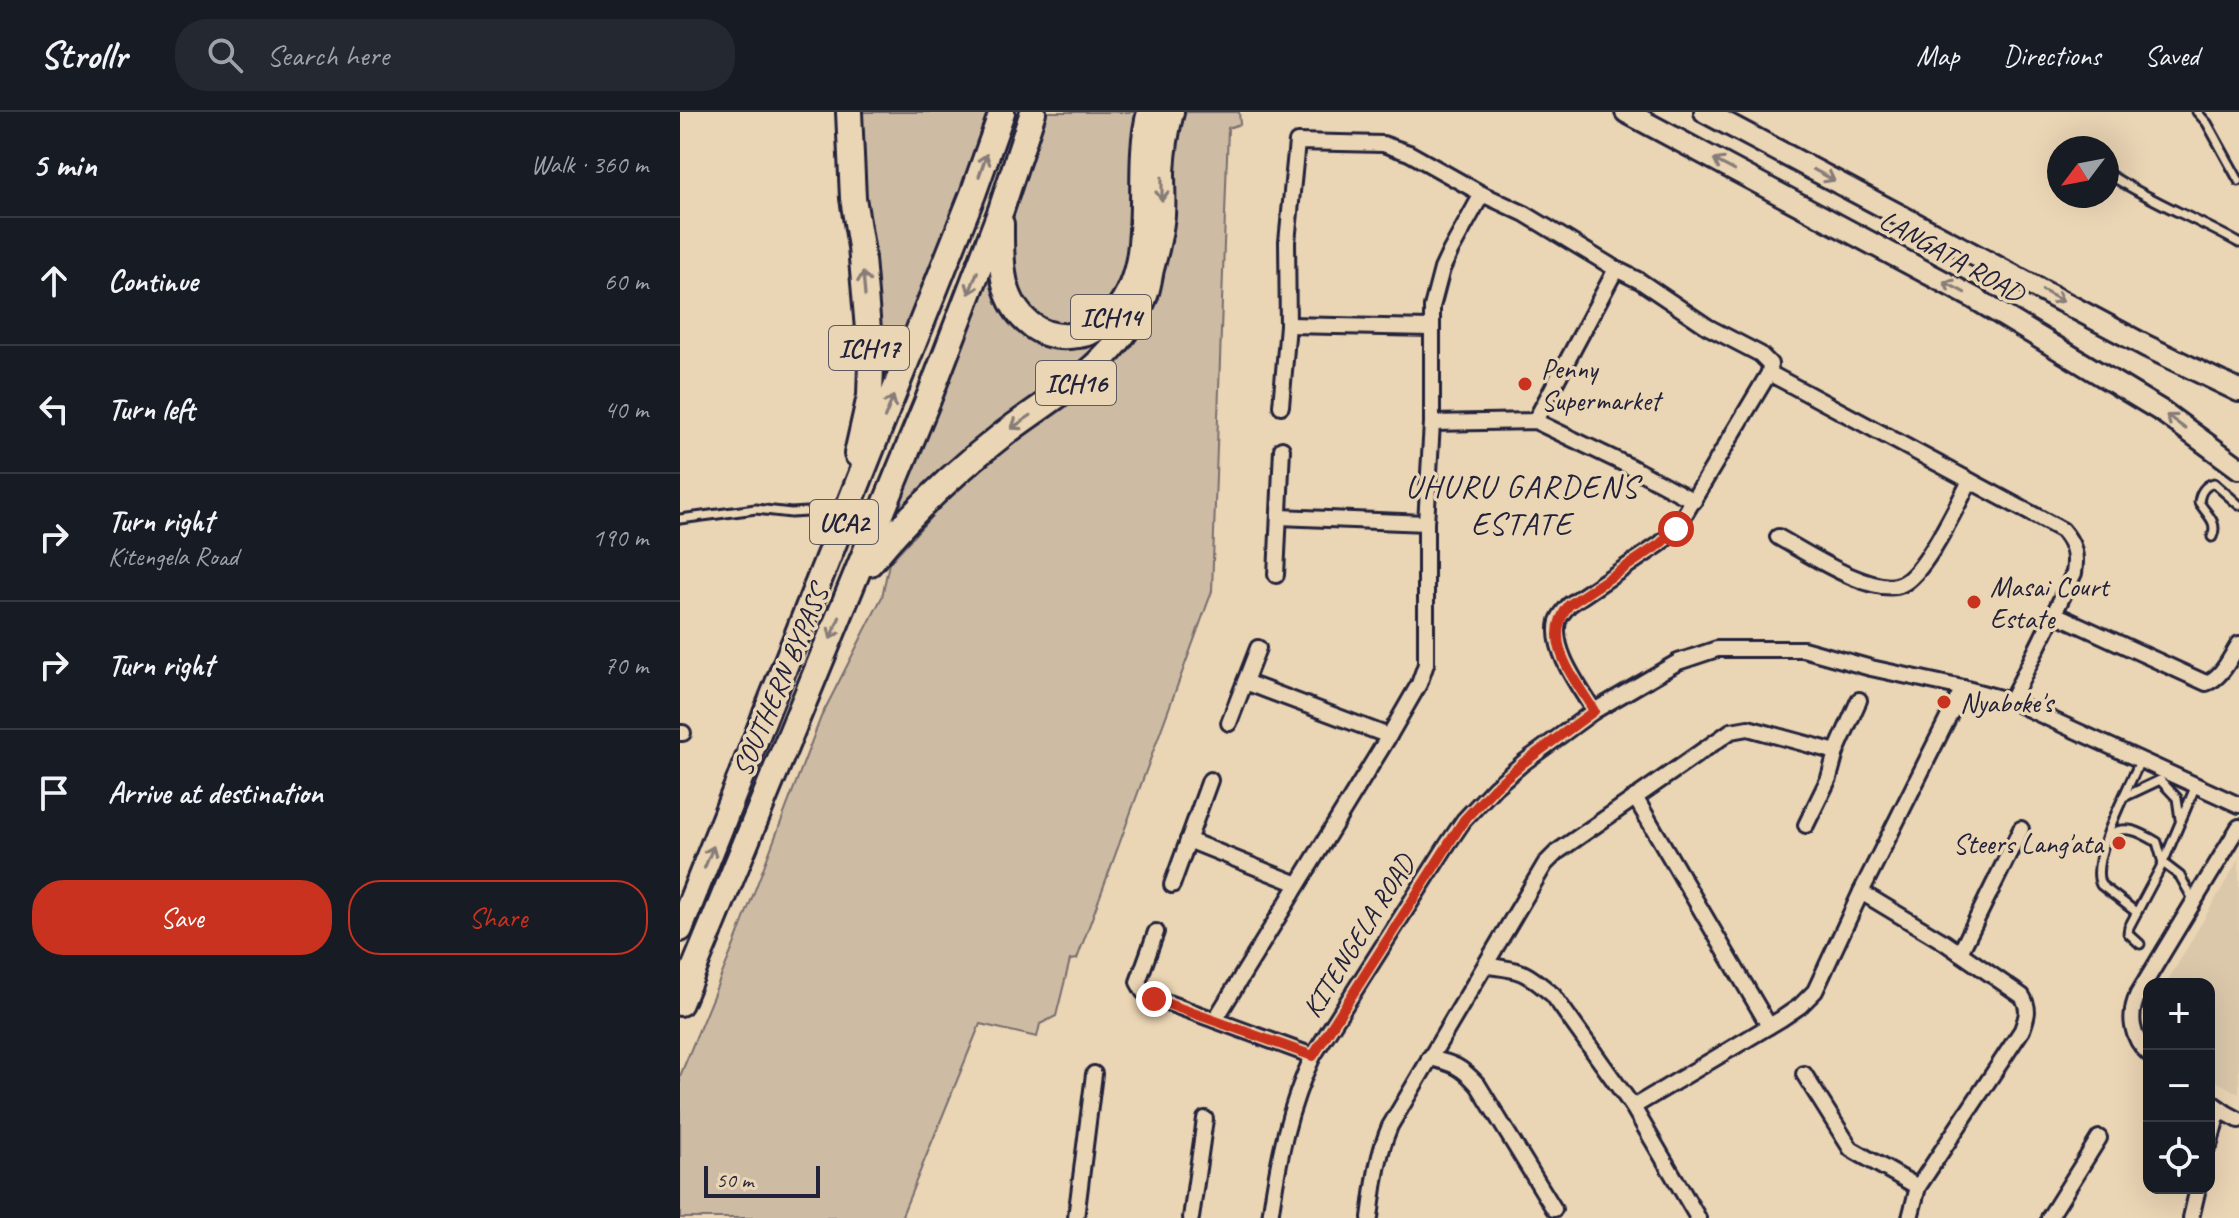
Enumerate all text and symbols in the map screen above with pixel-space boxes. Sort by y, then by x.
search box [175,19,735,91]
text: Strollr [40,32,127,79]
icon: search [203,33,247,77]
text: Search here [267,36,389,74]
text: Map [1916,38,1959,73]
text: Directions [2003,38,2101,73]
text: Saved [2145,38,2199,73]
north arrow [2047,136,2119,208]
text: 5 min [32,143,97,186]
text: Walk · 360 m [531,148,648,181]
one-way arrow [977,153,992,178]
one-way arrow [1713,157,1737,172]
one-way arrow [1811,167,1835,183]
one-way arrow [1154,175,1170,202]
street label: LANGATA ROAD [1874,202,2033,311]
icon: ahead [32,259,76,303]
text: Continue [108,262,198,300]
text: 60 m [604,265,648,298]
one-way arrow [965,270,979,294]
one-way arrow [856,271,871,298]
one-way arrow [1942,279,1966,295]
one-way arrow [2041,289,2065,305]
road number: ICH14 [1071,295,1151,339]
road number: ICH17 [829,326,909,370]
place label: Penny Supermarket [1541,351,1664,418]
road number: ICH16 [1036,361,1116,405]
marker: Penny Supermarket [1516,375,1534,393]
icon: left [32,387,76,431]
text: Turn left [108,390,195,428]
text: 40 m [604,393,648,426]
one-way arrow [883,395,897,420]
one-way arrow [2166,413,2187,430]
one-way arrow [1011,414,1033,431]
district label: UHURU GARDENS ESTATE [1405,466,1643,544]
road number: UCA2 [810,500,878,544]
text: Turn right [108,502,213,540]
route start [1658,511,1694,547]
icon: right [32,515,76,559]
text: 190 m [592,521,648,554]
text: Kitengela Road [108,540,238,573]
place label: Masai Court Estate [1990,569,2111,636]
street label: SOUTHERN BYPASS [724,576,838,781]
marker: Masai Court Estate [1965,593,1983,611]
one-way arrow [826,615,841,640]
icon: right [32,643,76,687]
text: Turn right [108,646,213,684]
text: 70 m [604,649,648,682]
place label: Nyaboke's [1960,685,2055,720]
marker: Nyaboke's [1935,693,1953,711]
icon: arrive [32,771,76,815]
text: Arrive at destination [108,774,323,812]
place label: Steers Lang'ata [1953,826,2105,861]
marker: Steers Lang'ata [2110,834,2128,852]
one-way arrow [703,845,717,870]
street label: KITENGELA ROAD [1294,846,1423,1024]
button: Save [32,880,332,955]
button: Share [348,880,648,955]
map controls [2143,978,2215,1194]
button: + [2143,978,2215,1050]
route end [1136,981,1172,1017]
button: − [2143,1050,2215,1122]
button: locate [2143,1122,2215,1194]
scale bar [704,1162,820,1198]
text: 50 m [716,1166,753,1194]

